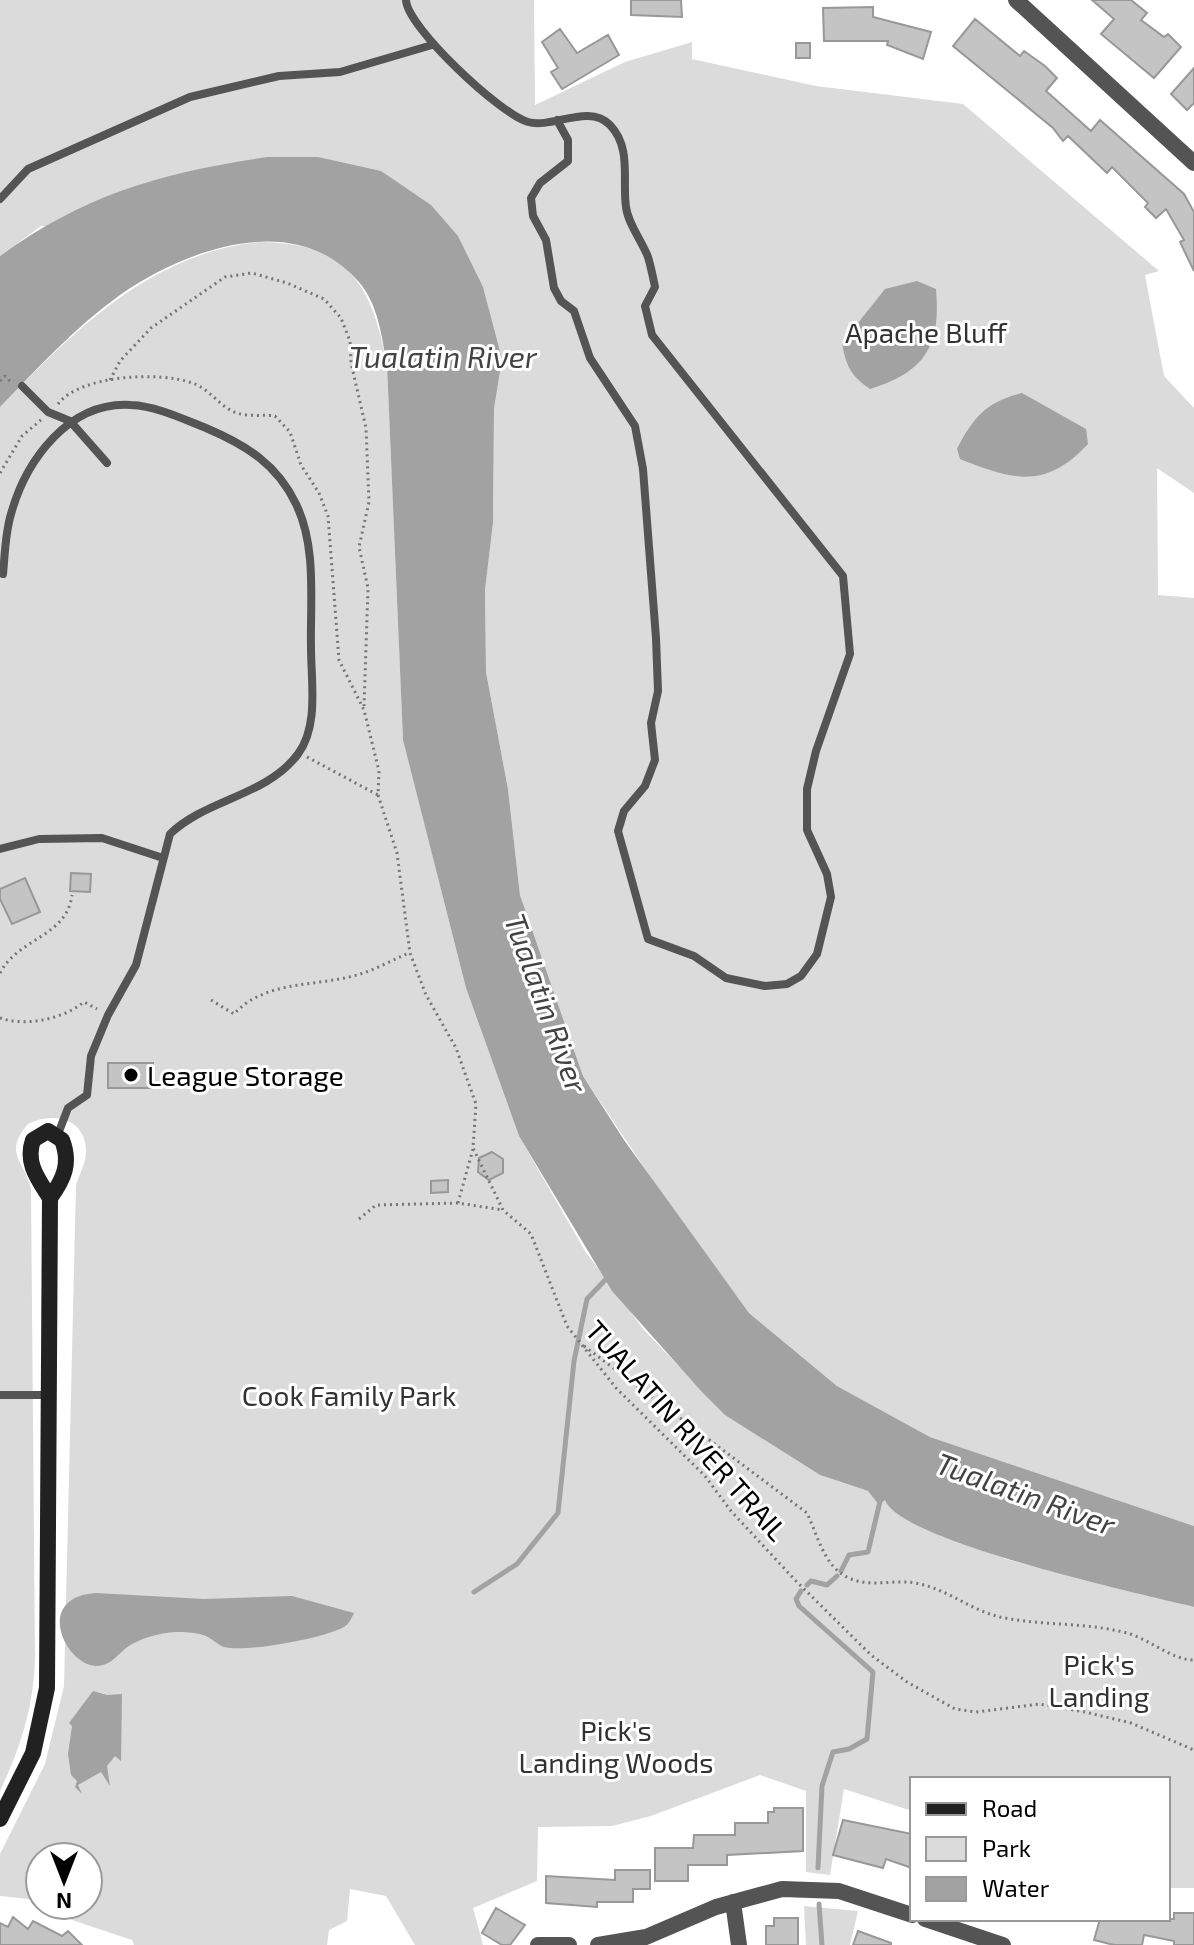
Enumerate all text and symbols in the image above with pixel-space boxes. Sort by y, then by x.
park label: Apache Bluff [845,315,1008,349]
water label: Tualatin River [349,338,538,374]
water label: Tualatin River [498,909,596,1098]
place label: League Storage [147,1058,344,1092]
marker: League Storage [122,1066,140,1084]
street label: TUALATIN RIVER TRAIL [579,1313,795,1547]
park label: Cook Family Park [242,1378,456,1412]
water label: Tualatin River [932,1444,1121,1542]
park label: Pick's Landing [1049,1647,1150,1713]
park label: Pick's Landing Woods [519,1713,713,1779]
legend [910,1777,1170,1921]
text: Road [982,1793,1037,1822]
text: Park [982,1833,1031,1862]
north arrow [24,1841,104,1921]
text: Water [982,1873,1050,1902]
text: N [56,1889,72,1915]

